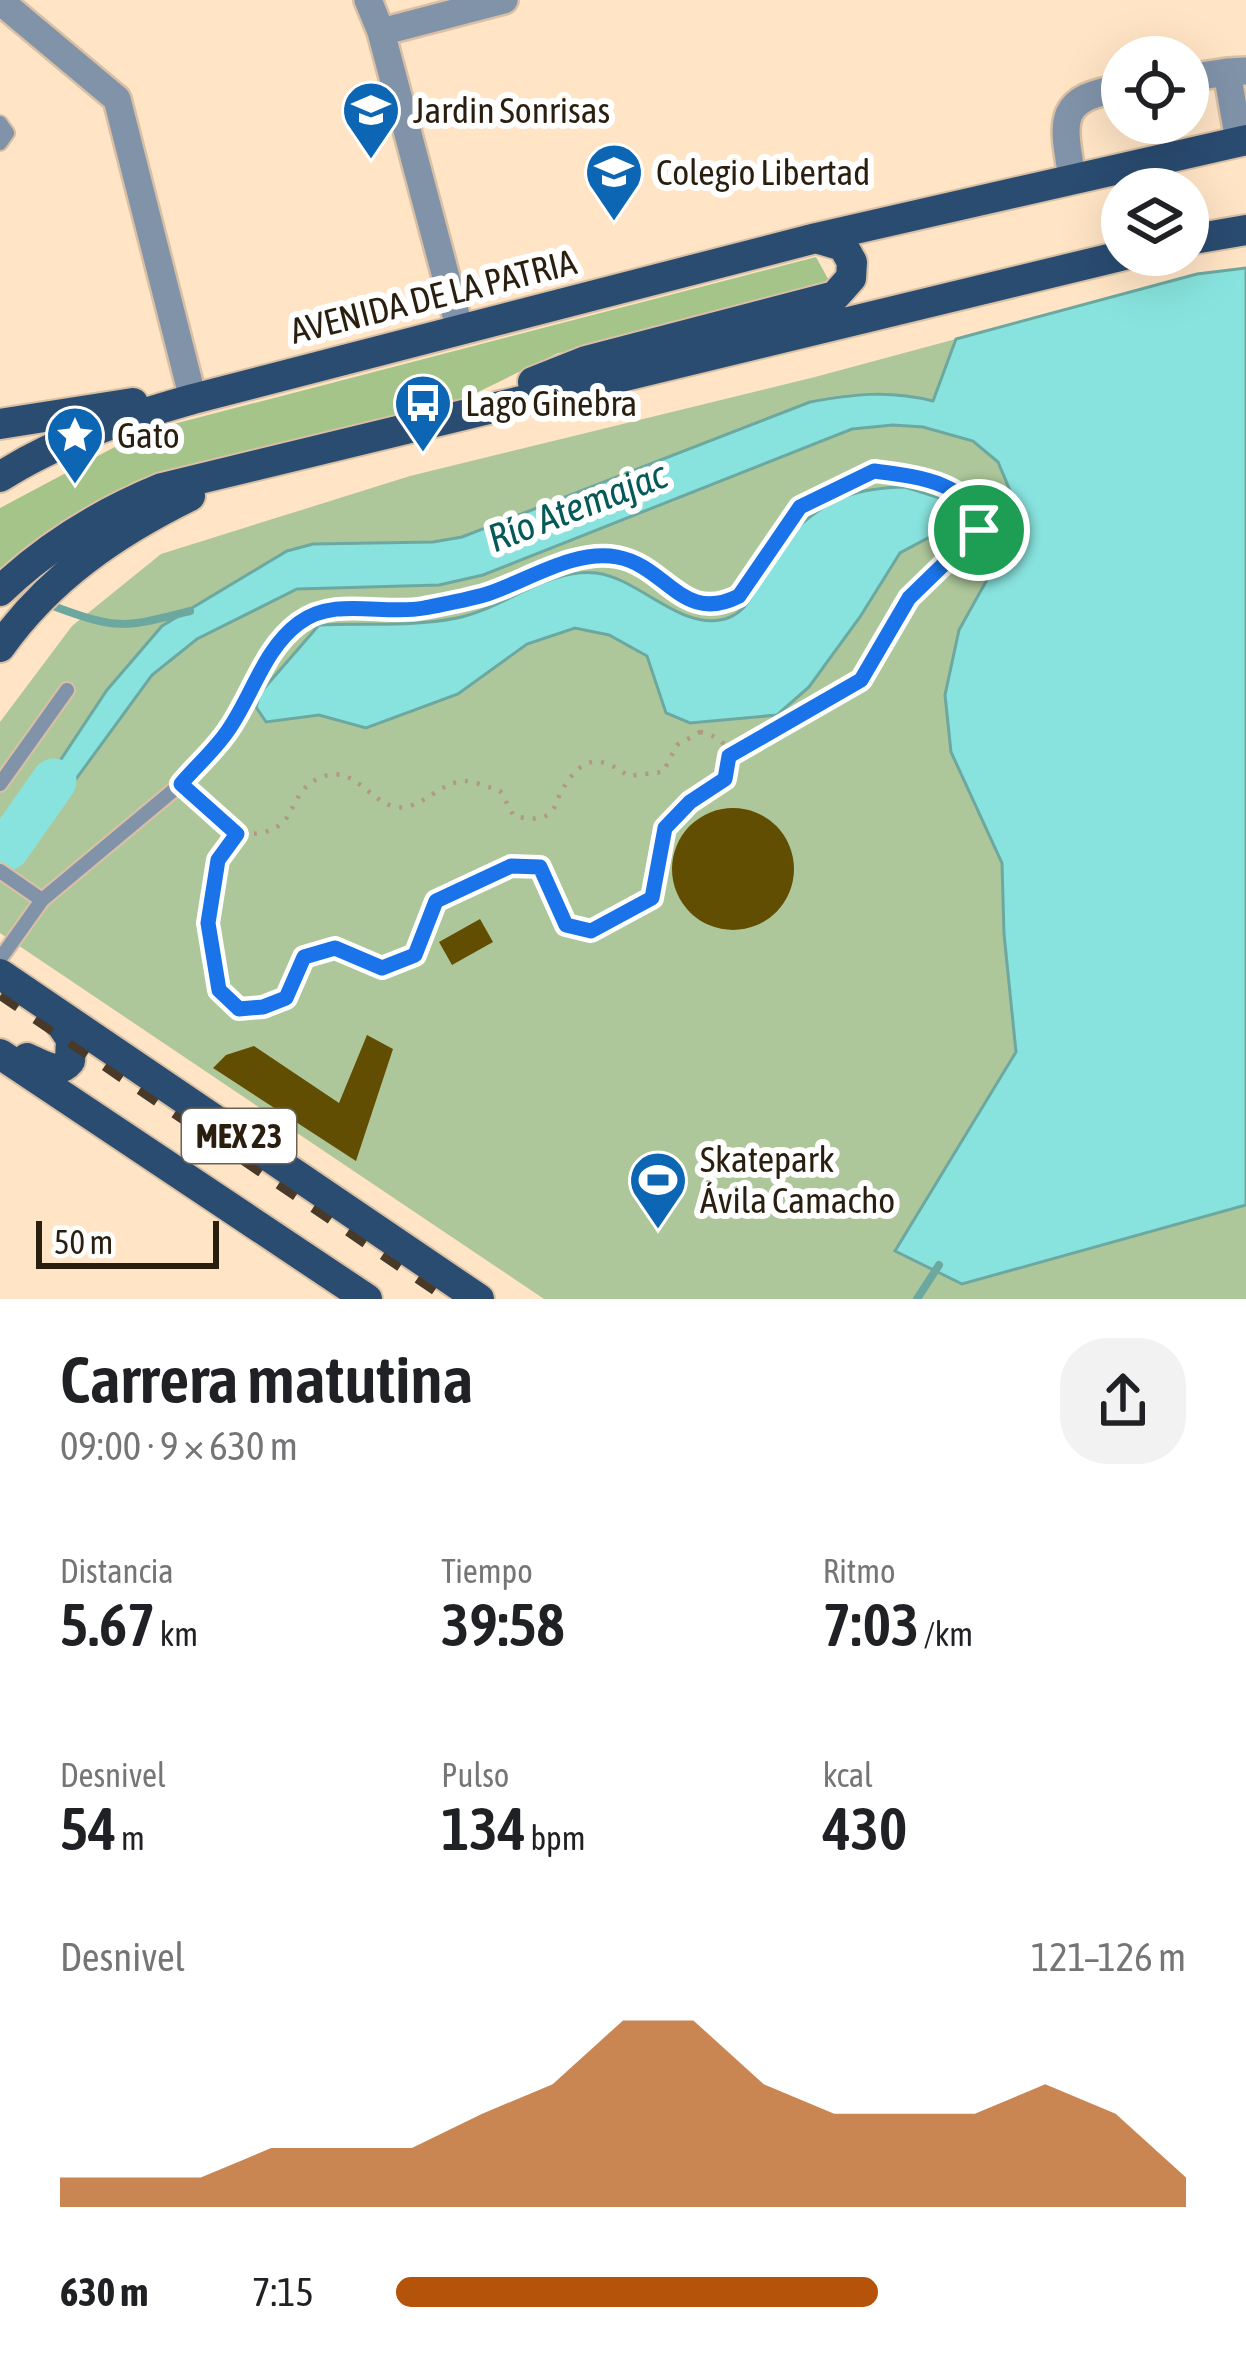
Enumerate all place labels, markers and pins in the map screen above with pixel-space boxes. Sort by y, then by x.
school or university icon: Jardin Sonrisas [340,79,402,161]
place label: Jardin Sonrisas [413,89,610,131]
school or university icon: Colegio Libertad [583,141,645,223]
place label: Colegio Libertad [656,151,870,193]
bus stop icon: Lago Ginebra [392,372,454,454]
place label: Lago Ginebra [465,382,637,424]
place icon: Gato [44,404,106,486]
place label: Gato [117,414,180,456]
pin [928,479,1030,581]
place label: Skatepark Ávila Camacho [700,1138,895,1221]
sports icon: Skatepark Ávila Camacho [627,1149,689,1231]

